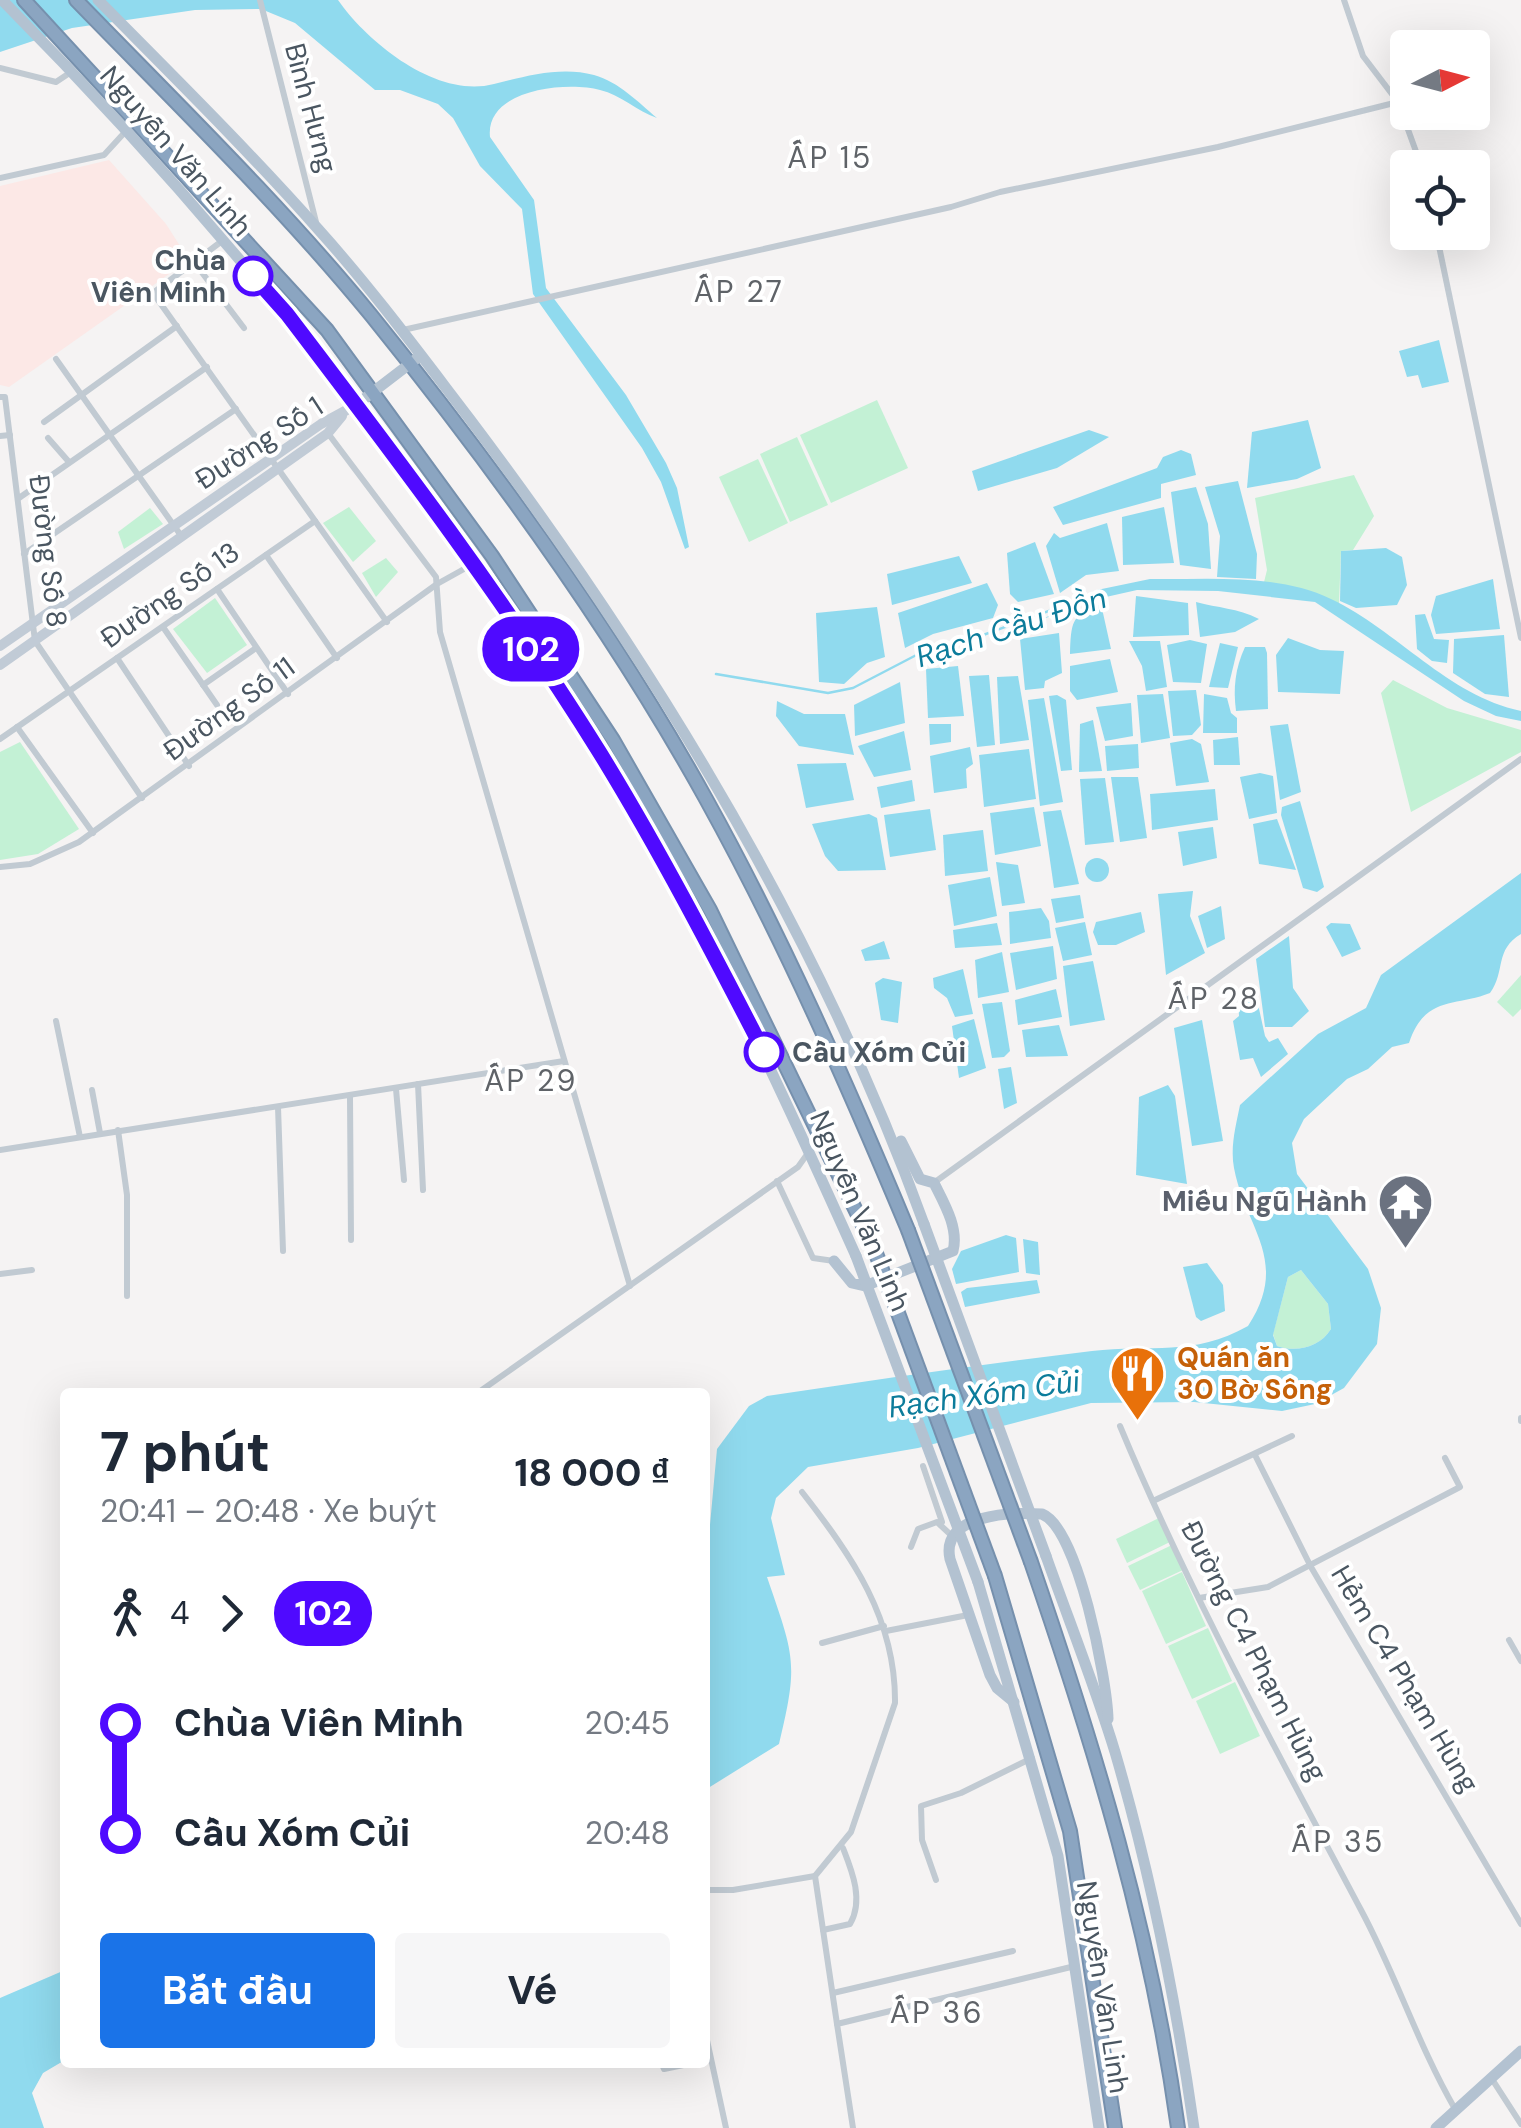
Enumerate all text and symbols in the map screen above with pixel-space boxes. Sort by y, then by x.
north arrow [1390,30,1490,130]
map controls [1390,30,1490,250]
street label: Bình Hưng [276,39,346,177]
street label: Nguyễn Văn Linh [92,58,260,244]
district label: ẤP 15 [787,138,873,177]
button: locate [1390,150,1490,250]
place label: Chùa Viên Minh [91,242,226,311]
marker: Chùa Viên Minh [234,257,272,295]
district label: ẤP 27 [694,272,784,311]
street label: Đường Số 1 [188,388,330,498]
street label: Đường Số 8 [20,473,76,629]
street label: Đường Số 13 [93,533,247,657]
water label: Rạch Cầu Đồn [911,578,1111,676]
line badge: 102 [474,616,588,682]
text: 102 [502,626,560,672]
street label: Đường Số 11 [156,649,302,769]
district label: ẤP 28 [1168,979,1260,1018]
marker: Cầu Xóm Củi [745,1033,783,1071]
place label: Cầu Xóm Củi [792,1034,966,1071]
district label: ẤP 29 [484,1061,578,1100]
street label: Nguyễn Văn Linh [801,1105,919,1317]
temple icon: Miếu Ngũ Hành [1376,1171,1436,1250]
place label: Miếu Ngũ Hành [1162,1183,1367,1220]
place label: Quán ăn 30 Bờ Sông [1177,1339,1332,1408]
restaurant icon: Quán ăn 30 Bờ Sông [1108,1343,1168,1422]
water label: Rạch Xóm Củi [886,1361,1083,1427]
text: 7 phút [100,1416,270,1488]
text: 18 000 ₫ [514,1448,670,1498]
text: 20:41 – 20:48 · Xe buýt [100,1490,437,1532]
street label: Đường C4 Phạm Hủng [1172,1515,1336,1787]
street label: Hẻm C4 Phạm Hùng [1323,1559,1487,1799]
icon: walk [100,1586,155,1641]
icon: forward [204,1586,259,1641]
text: 102 [294,1590,352,1636]
text: 4 [170,1592,189,1634]
text: Chùa Viên Minh [174,1698,464,1748]
text: 20:45 [585,1702,670,1744]
text: Cầu Xóm Củi [174,1808,410,1858]
text: 20:48 [585,1812,670,1854]
district label: ẤP 35 [1291,1822,1385,1861]
street label: Nguyễn Văn Linh [1068,1878,1138,2096]
button: Bắt đầu [100,1933,375,2048]
button: Vé [395,1933,670,2048]
district label: ẤP 36 [890,1993,984,2032]

